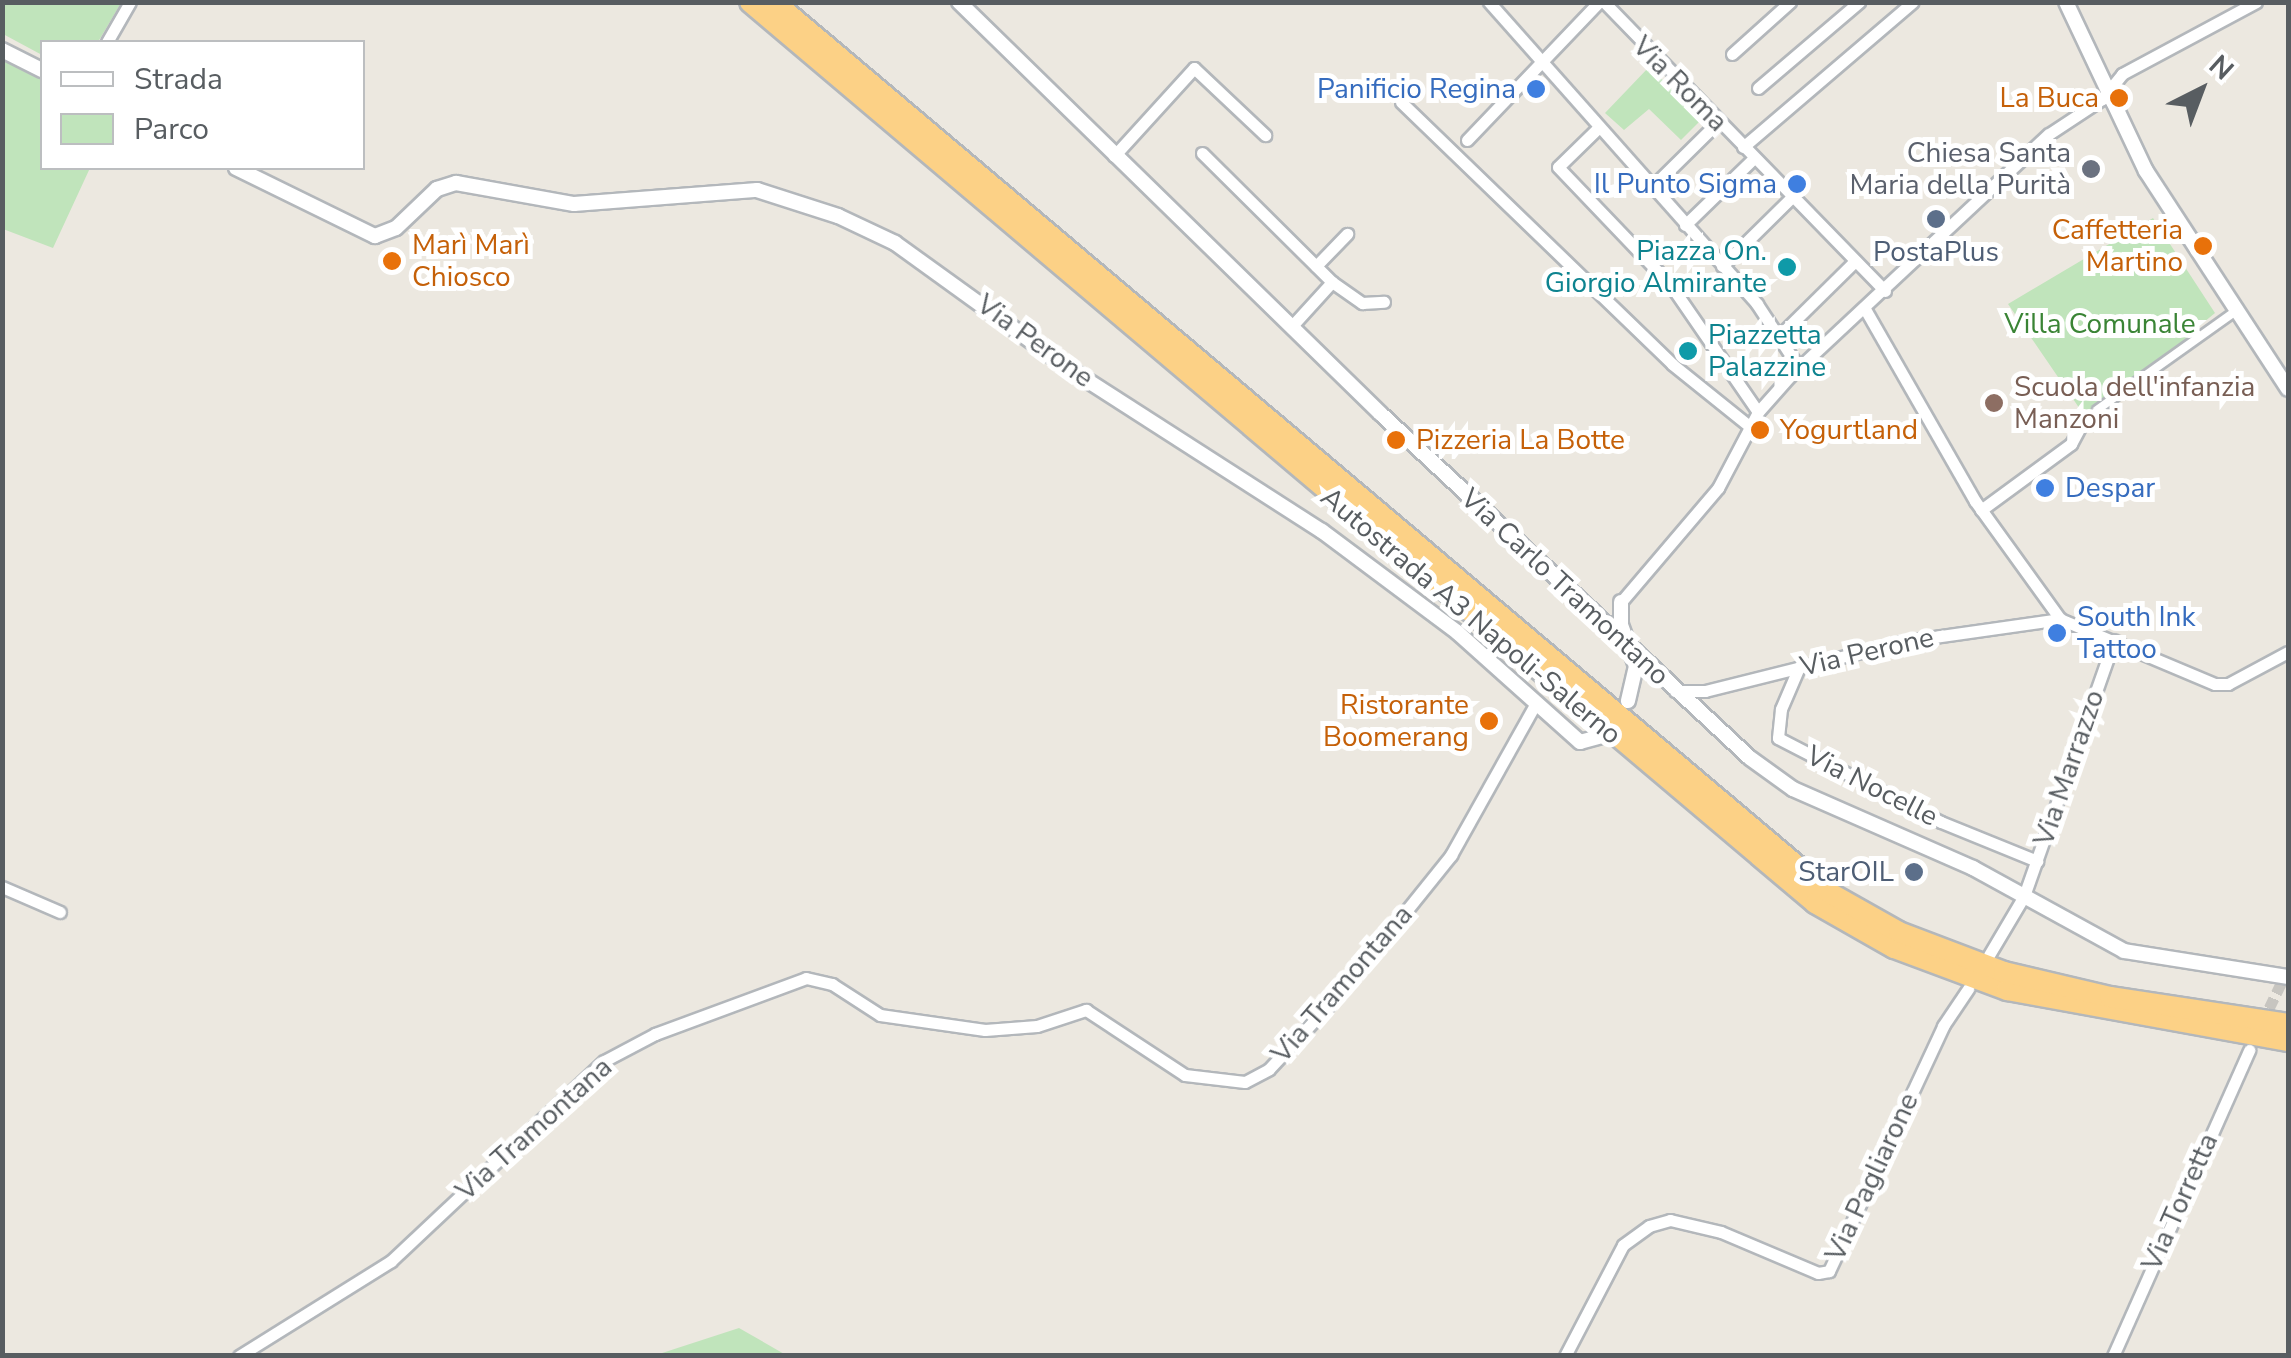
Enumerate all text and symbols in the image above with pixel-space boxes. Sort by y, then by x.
street label: Via Roma [1625,29,1735,139]
legend [40,40,365,170]
north arrow [2151,40,2251,140]
text: N [2201,47,2242,89]
text: Strada [134,59,223,100]
place label: Panificio Regina [1317,72,1516,106]
marker: Panificio Regina [1525,78,1547,100]
place label: La Buca [1999,81,2099,115]
marker: La Buca [2108,87,2130,109]
text: Parco [134,109,209,150]
place label: Chiesa Santa Maria della Purità [1849,136,2071,202]
marker: Chiesa Santa Maria della Purità [2080,158,2102,180]
place label: Il Punto Sigma [1594,167,1777,201]
marker: Il Punto Sigma [1786,173,1808,195]
marker: PostaPlus [1925,208,1947,230]
place label: Caffetteria Martino [2052,213,2183,279]
place label: Marì Marì Chiosco [412,228,530,294]
place label: Piazza On. Giorgio Almirante [1545,234,1767,300]
place label: PostaPlus [1873,235,1999,269]
marker: Caffetteria Martino [2192,235,2214,257]
marker: Marì Marì Chiosco [381,250,403,272]
marker: Piazza On. Giorgio Almirante [1776,256,1798,278]
street label: Via Perone [970,287,1100,395]
park label: Villa Comunale [2004,307,2196,341]
place label: Piazzetta Palazzine [1708,318,1826,384]
marker: Piazzetta Palazzine [1677,340,1699,362]
place label: Scuola dell'infanzia Manzoni [2014,370,2255,436]
marker: Scuola dell'infanzia Manzoni [1983,392,2005,414]
place label: Yogurtland [1780,413,1918,447]
marker: Yogurtland [1749,419,1771,441]
place label: Pizzeria La Botte [1416,423,1625,457]
marker: Pizzeria La Botte [1385,429,1407,451]
place label: Despar [2065,471,2155,505]
marker: Despar [2034,477,2056,499]
street label: Autostrada A3 Napoli-Salerno [1314,480,1628,752]
street label: Via Carlo Tramontano [1454,482,1676,692]
place label: South Ink Tattoo [2077,600,2195,666]
street label: Via Perone [1797,620,1937,684]
marker: South Ink Tattoo [2046,622,2068,644]
street label: Via Marrazzo [2027,686,2111,850]
place label: Ristorante Boomerang [1323,688,1469,754]
marker: Ristorante Boomerang [1478,710,1500,732]
street label: Via Nocelle [1801,739,1943,833]
place label: StarOIL [1798,855,1894,889]
marker: StarOIL [1903,861,1925,883]
street label: Via Tramontana [1264,898,1420,1070]
street label: Via Tramontana [449,1050,619,1208]
street label: Via Pagliarone [1818,1087,1926,1267]
street label: Via Torretta [2135,1128,2225,1276]

